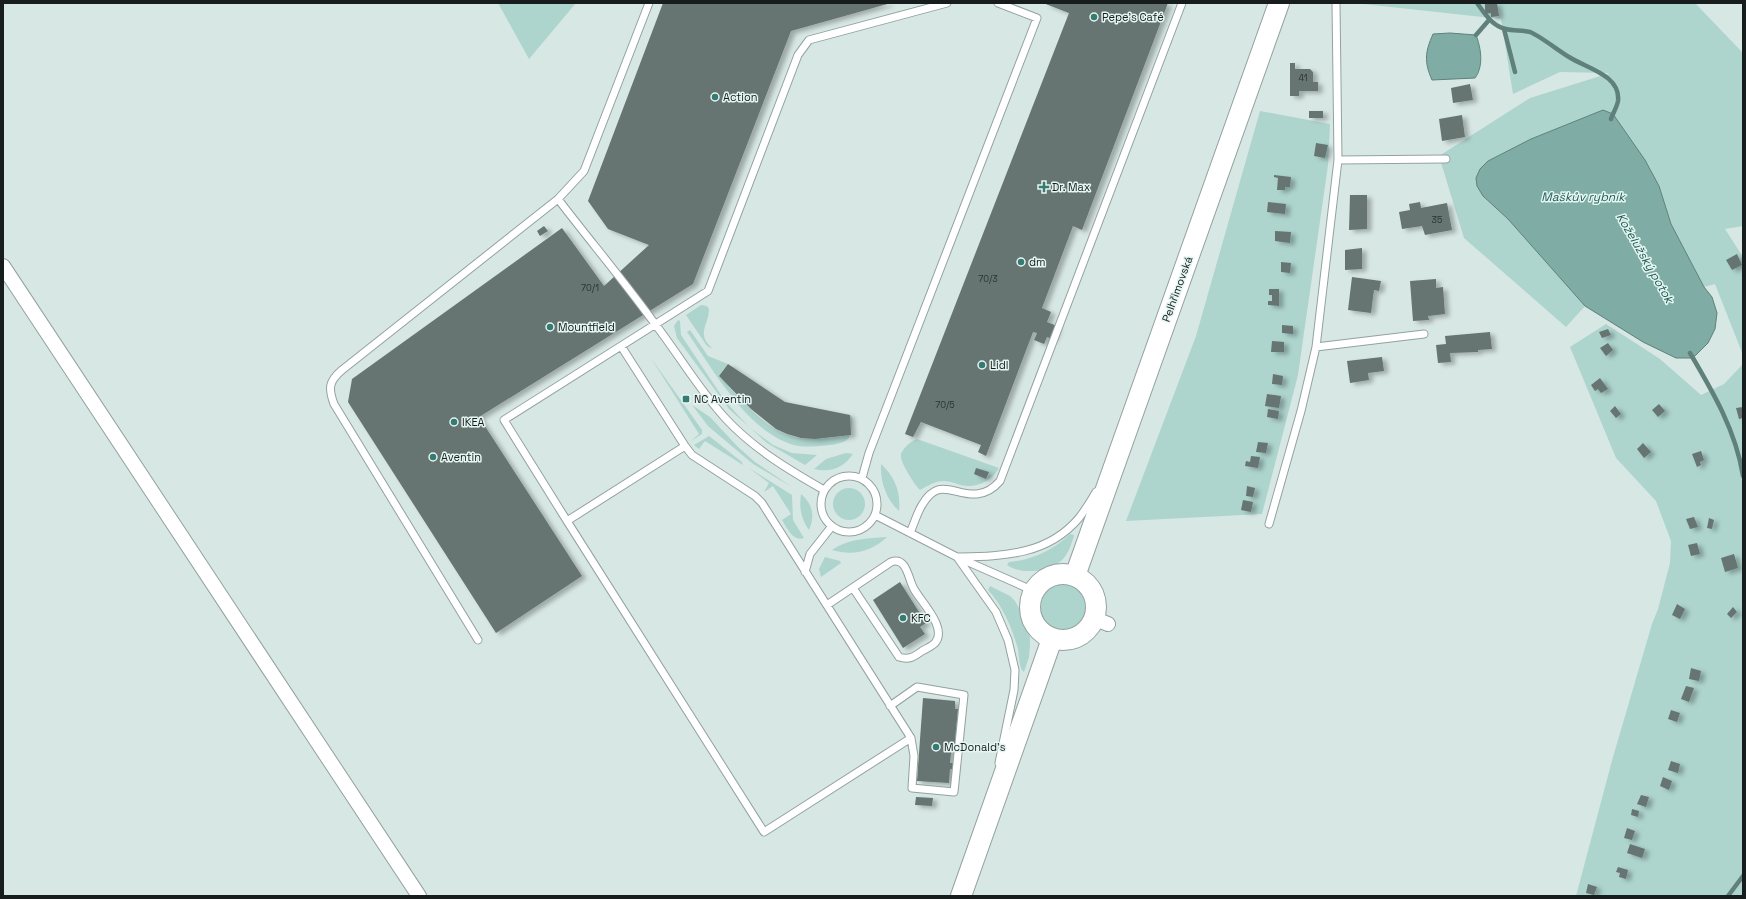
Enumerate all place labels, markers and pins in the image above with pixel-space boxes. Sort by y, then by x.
place label: Pepe's Café [1102,10,1164,24]
marker: Pepe's Café [1089,12,1099,22]
place label: Action [723,90,758,104]
marker: Action [710,92,720,102]
place label: Dr. Max [1052,180,1091,194]
marker: Dr. Max [1039,182,1049,192]
place label: dm [1029,255,1046,269]
marker: dm [1016,257,1026,267]
place label: Mountfield [558,320,615,334]
marker: Mountfield [545,322,555,332]
place label: Lidl [990,358,1008,372]
marker: Lidl [977,360,987,370]
place label: NC Aventin [694,392,751,406]
marker: NC Aventin [681,394,691,404]
place label: IKEA [462,415,485,429]
marker: IKEA [449,417,459,427]
place label: Aventin [441,450,481,464]
marker: Aventin [428,452,438,462]
place label: KFC [911,611,931,625]
marker: KFC [898,613,908,623]
place label: McDonald's [944,740,1006,754]
marker: McDonald's [931,742,941,752]

